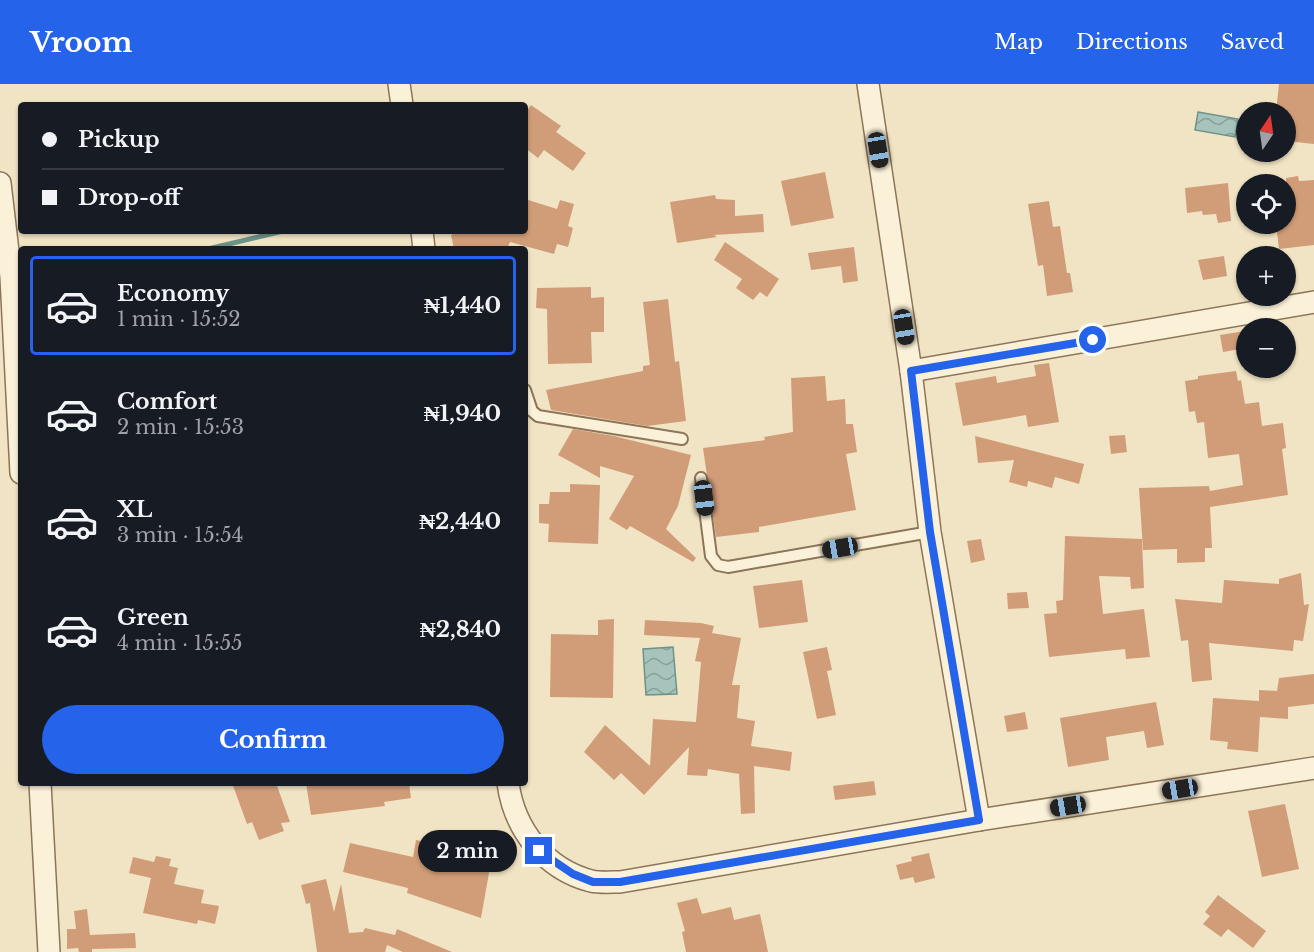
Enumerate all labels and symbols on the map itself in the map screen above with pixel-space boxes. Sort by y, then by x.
north arrow [1236,102,1296,162]
car [866,131,890,169]
car [892,308,916,346]
route start [1079,326,1106,353]
car [693,479,715,517]
car [821,536,859,560]
car [1161,777,1199,801]
car [1049,794,1087,818]
callout: 2 min [419,830,518,872]
route end [525,837,552,864]

